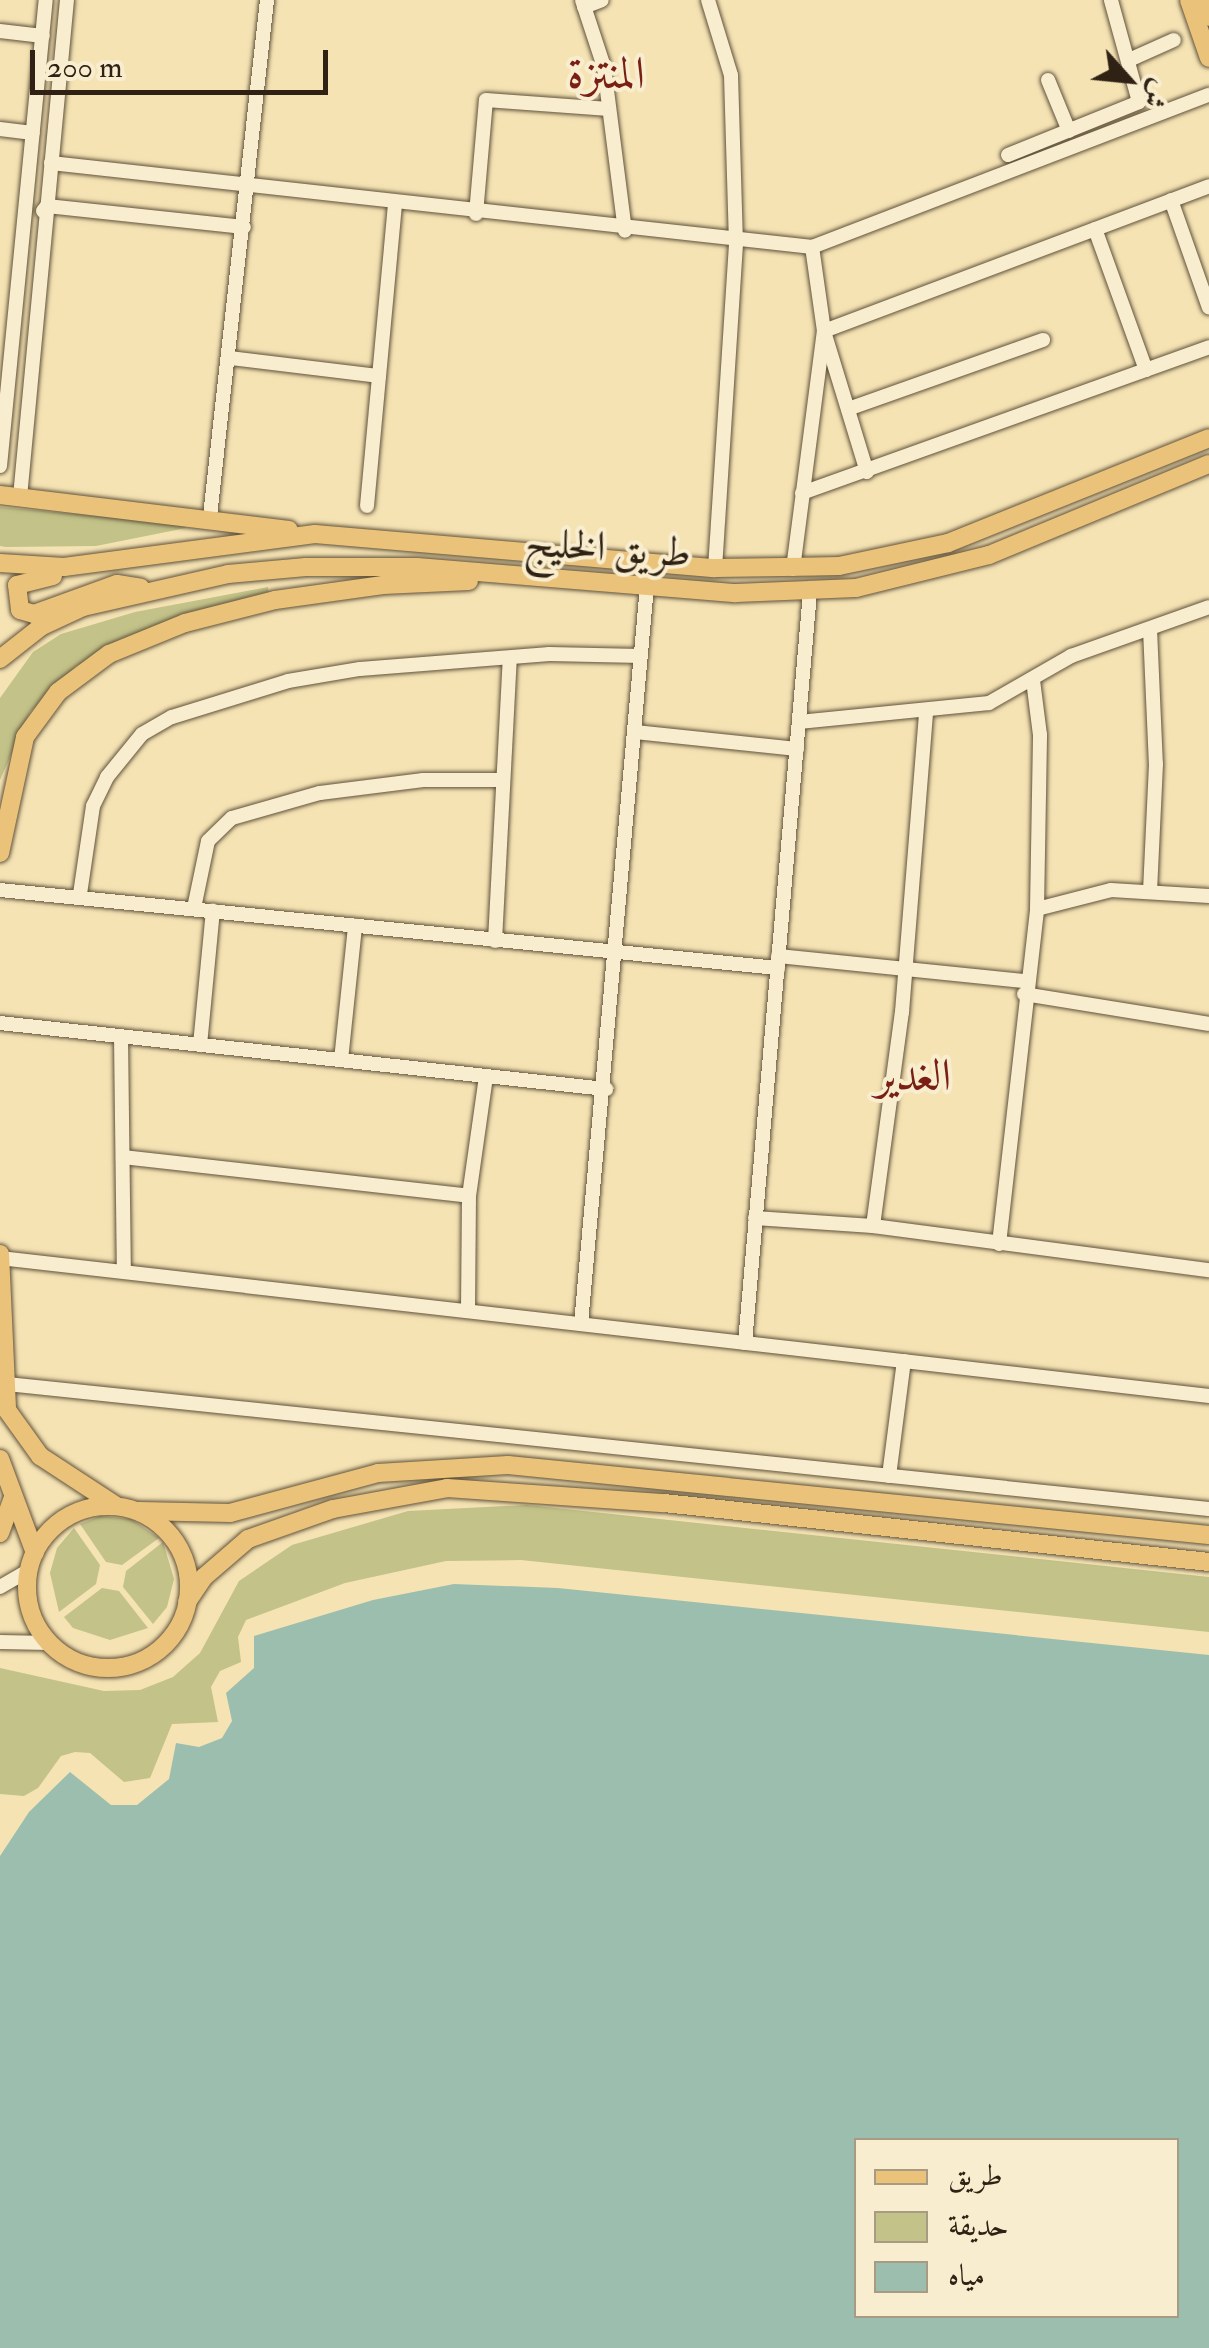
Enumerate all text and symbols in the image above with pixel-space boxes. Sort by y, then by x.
scale bar [35,30,332,92]
north arrow [1079,30,1179,130]
district label: المنتزة [567,48,645,102]
text: 200 m [47,49,123,86]
text: ش [1134,74,1178,114]
street label: طريق الخليج [523,517,693,579]
district label: الغدير [875,1050,951,1104]
legend [854,2138,1179,2318]
text: طريق [948,2157,1003,2194]
text: حديقة [948,2207,1009,2244]
text: مياه [948,2257,985,2294]

